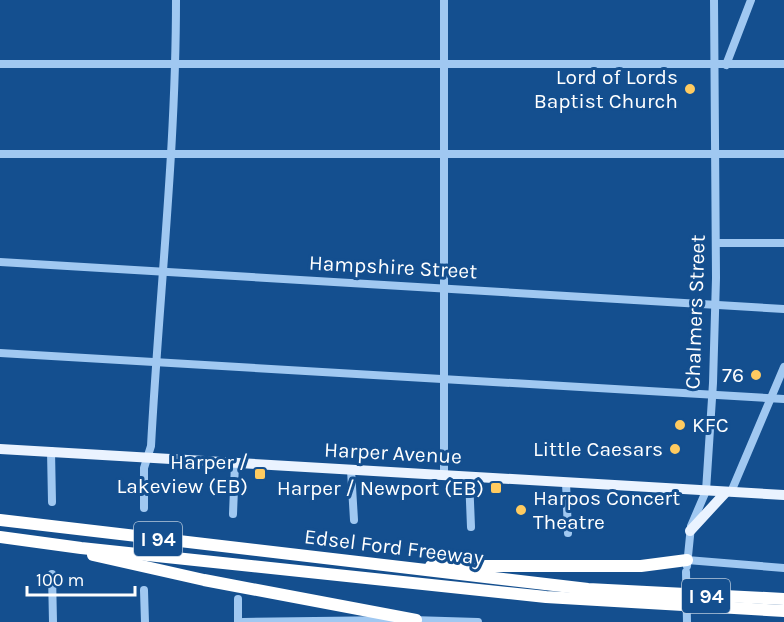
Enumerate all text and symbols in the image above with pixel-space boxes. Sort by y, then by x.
place label: Lord of Lords Baptist Church [534,65,678,113]
marker: Lord of Lords Baptist Church [683,82,697,96]
street label: Chalmers Street [680,234,710,390]
street label: Hampshire Street [308,251,478,283]
place label: 76 [722,363,744,387]
marker: 76 [749,368,763,382]
place label: KFC [692,413,729,437]
marker: KFC [673,418,687,432]
street label: Harper Avenue [323,437,463,469]
place label: Little Caesars [533,437,663,461]
marker: Little Caesars [668,442,682,456]
place label: Harper / Lakeview (EB) [116,450,248,498]
marker: Harper / Lakeview (EB) [253,467,267,481]
place label: Harper / Newport (EB) [277,476,484,500]
marker: Harper / Newport (EB) [489,481,503,495]
place label: Harpos Concert Theatre [533,486,680,534]
marker: Harpos Concert Theatre [514,503,528,517]
road number: I 94 [134,522,182,556]
street label: Edsel Ford Freeway [303,524,485,570]
scale bar [27,559,135,597]
text: 100 m [36,569,84,591]
road number: I 94 [682,579,730,613]

